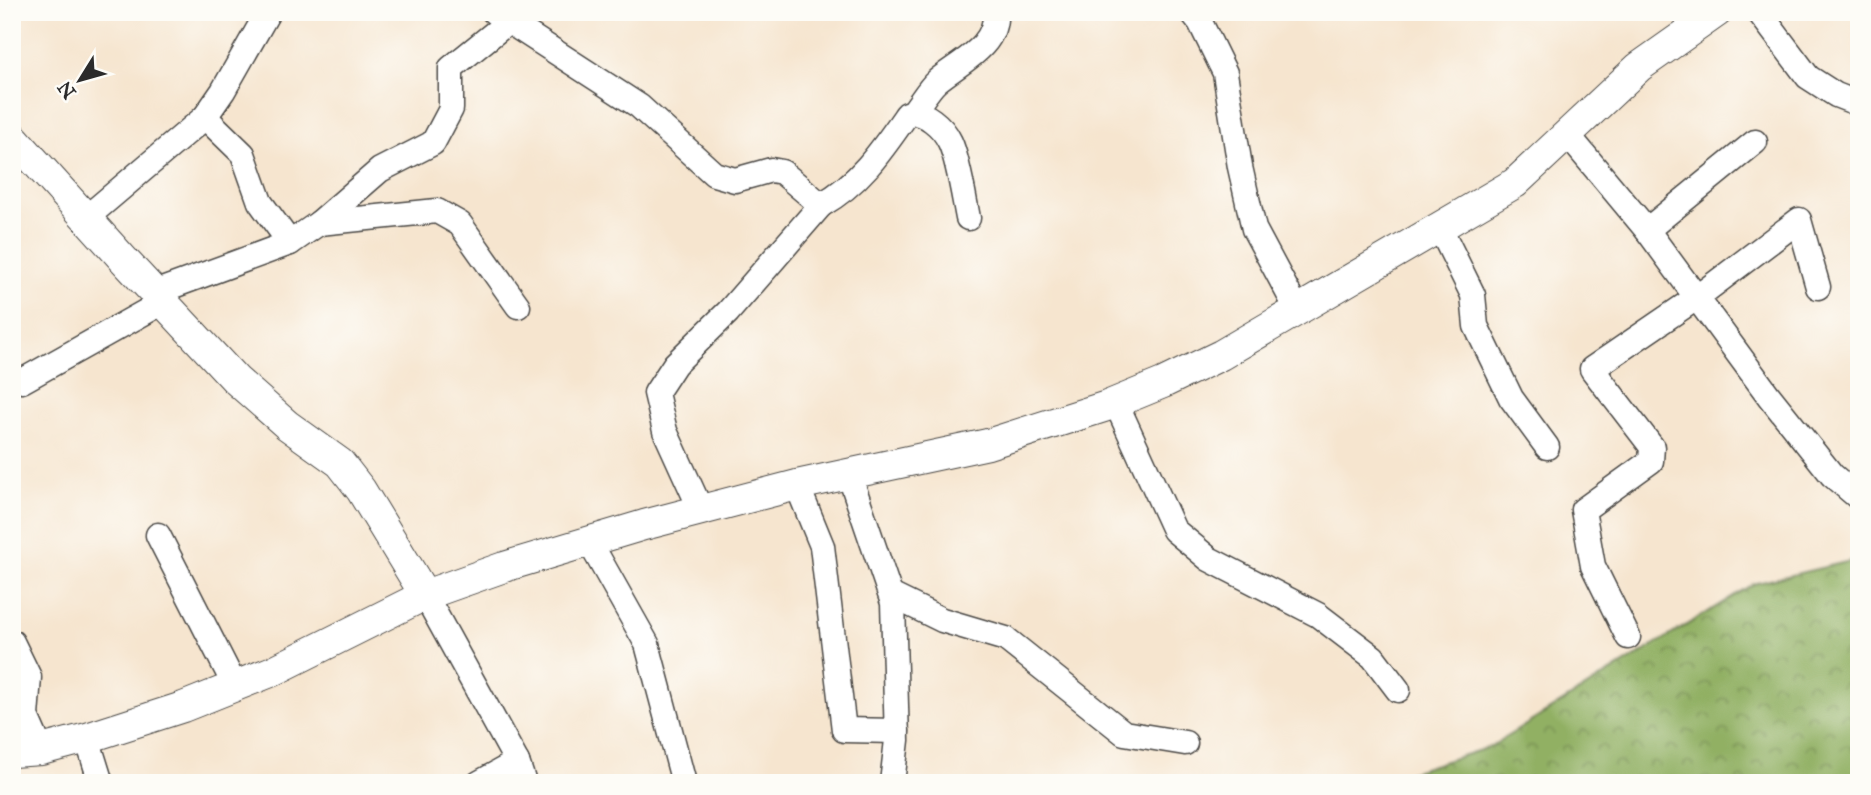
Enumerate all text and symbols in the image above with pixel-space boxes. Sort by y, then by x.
north arrow [46,46,116,116]
text: N [53,77,81,103]

